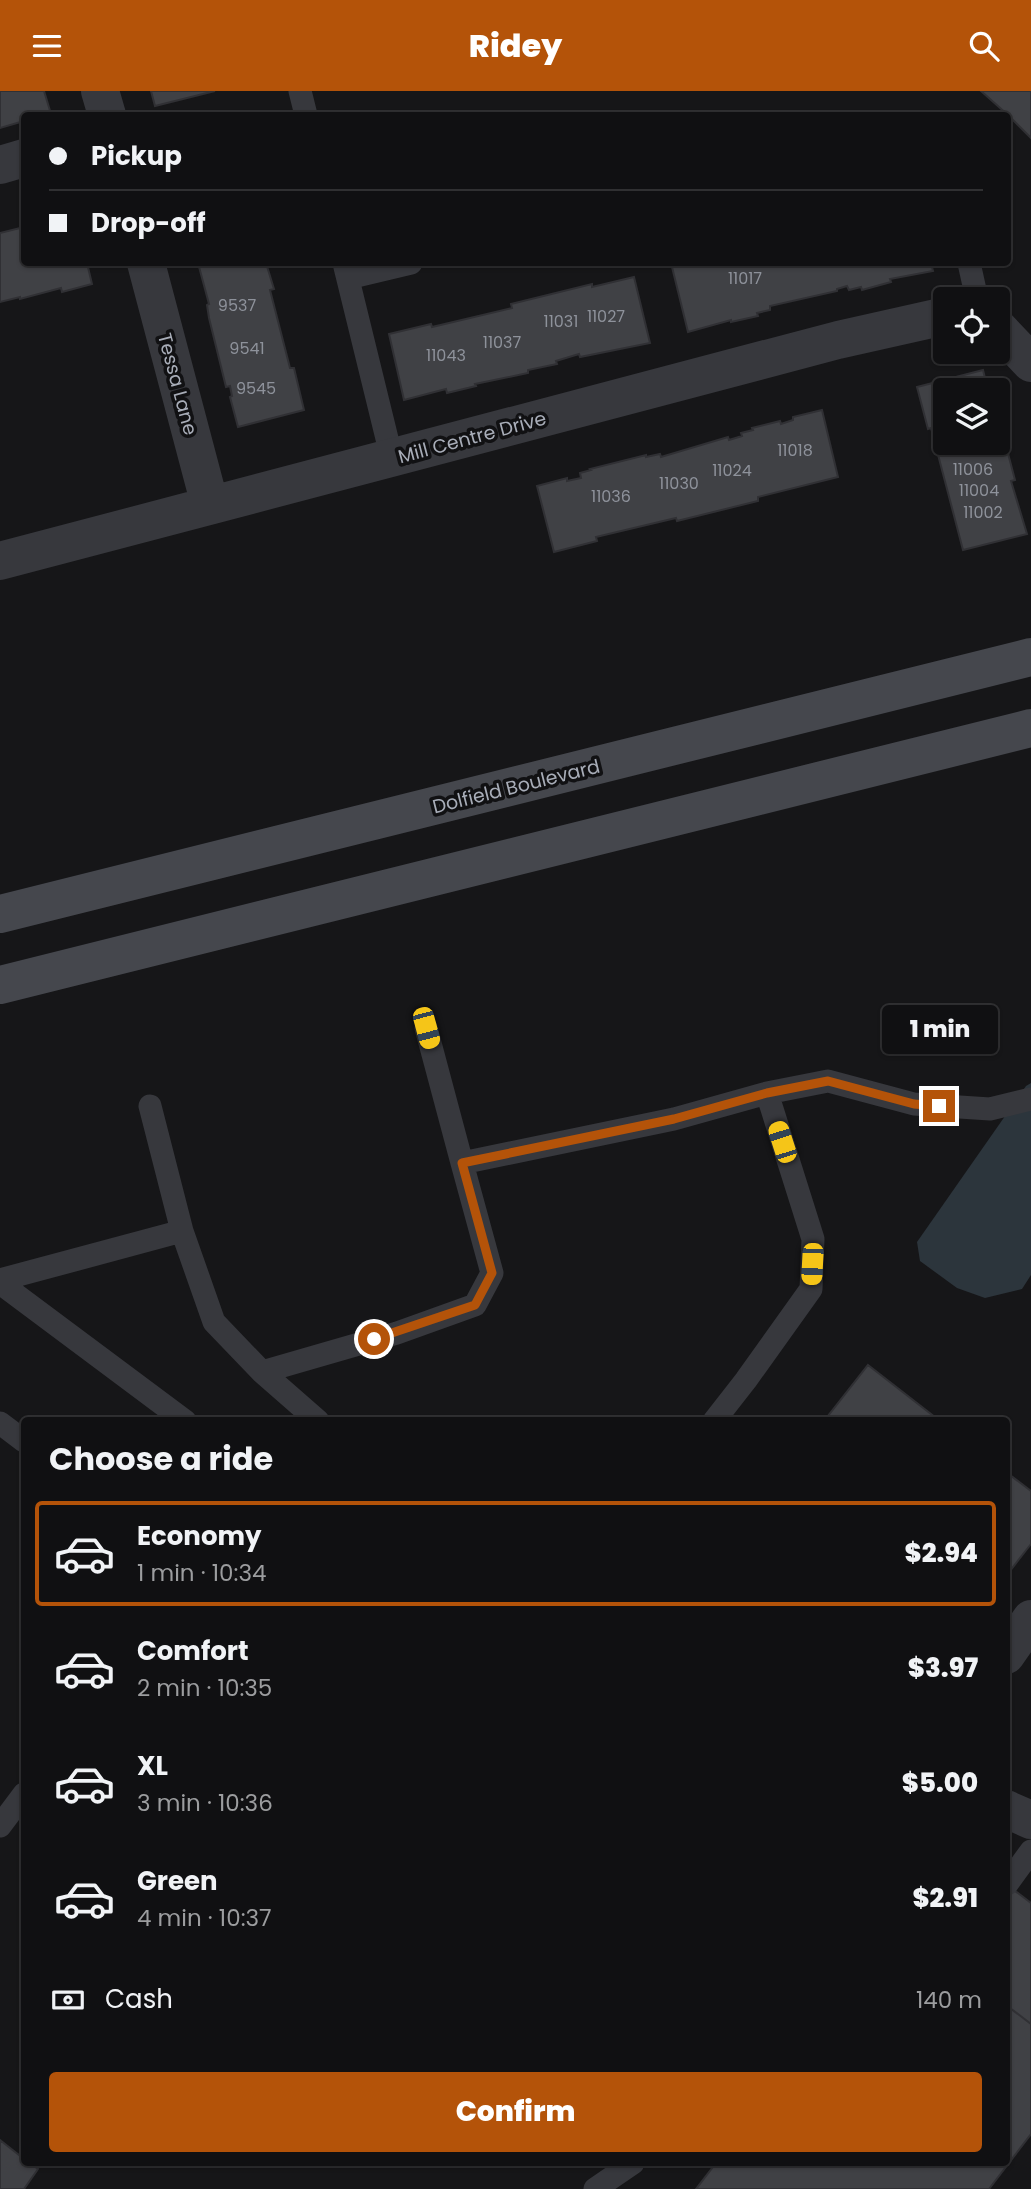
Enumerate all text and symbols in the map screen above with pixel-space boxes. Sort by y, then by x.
text: Ridey [469,23,562,68]
icon: menu [28,27,66,65]
icon: search [965,27,1003,65]
text: Pickup [91,138,182,174]
text: Drop-off [91,205,206,241]
house number: 11017 [728,267,762,290]
map controls [933,287,1010,455]
button: locate [933,287,1010,364]
house number: 9537 [218,294,256,317]
house number: 11027 [587,305,625,328]
house number: 11031 [544,310,578,333]
street label: Tessa Lane [151,330,204,438]
house number: 11037 [483,331,521,354]
house number: 9541 [229,337,265,360]
house number: 11043 [426,344,466,367]
house number: 9545 [236,377,276,400]
button: layers [933,378,1010,455]
street label: Mill Centre Drive [395,405,549,470]
house number: 11018 [777,439,813,462]
house number: 11006 [953,458,993,481]
house number: 11024 [712,459,752,482]
house number: 11030 [659,472,699,495]
house number: 11004 [959,479,999,502]
house number: 11036 [591,485,631,508]
house number: 11002 [963,501,1003,524]
street label: Dolfield Boulevard [430,753,603,820]
car [411,1005,442,1051]
callout: 1 min [881,1005,997,1053]
text: 1 min [910,1013,970,1045]
route end [923,1090,955,1122]
car [766,1119,799,1165]
car [801,1242,824,1286]
route start [358,1323,390,1355]
text: Choose a ride [49,1436,273,1481]
text: Economy [137,1518,261,1554]
icon: car [53,1522,116,1585]
text: $2.94 [904,1535,978,1571]
text: 1 min · 10:34 [137,1557,266,1589]
text: Comfort [137,1633,249,1669]
icon: car [53,1637,116,1700]
text: $3.97 [908,1650,978,1686]
text: 2 min · 10:35 [137,1672,272,1704]
text: XL [137,1748,168,1784]
icon: car [53,1752,116,1815]
text: $5.00 [902,1765,978,1801]
text: 3 min · 10:36 [137,1787,273,1819]
text: Green [137,1863,218,1899]
icon: car [53,1867,116,1930]
text: $2.91 [912,1880,978,1916]
text: 4 min · 10:37 [137,1902,272,1934]
icon: cash [49,1981,87,2019]
text: Cash [105,1981,173,2017]
text: 140 m [916,1984,982,2016]
button: Confirm [49,2072,982,2152]

